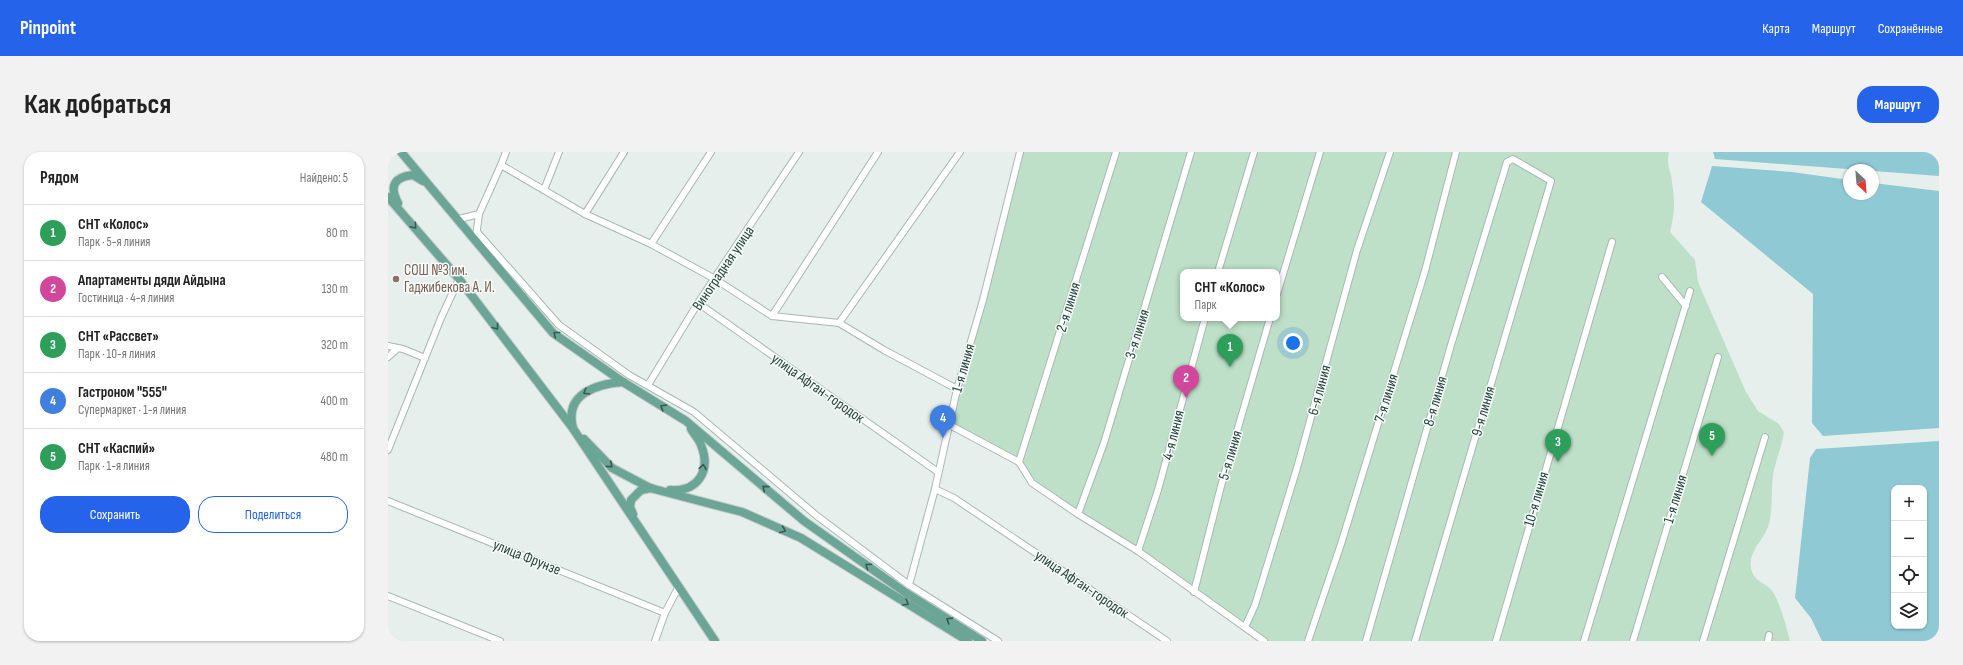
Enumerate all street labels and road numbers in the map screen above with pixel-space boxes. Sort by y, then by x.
street label: Виноградная улица [688,222,759,314]
street label: 2-я линия [1052,280,1085,334]
street label: 3-я линия [1121,307,1154,361]
street label: 1-я линия [947,341,980,395]
street label: улица Афган-городок [767,349,868,428]
street label: 6-я линия [1304,363,1335,417]
street label: 7-я линия [1370,371,1403,425]
street label: 8-я линия [1419,374,1452,428]
street label: 9-я линия [1467,384,1500,438]
street label: 4-я линия [1158,408,1189,462]
street label: 5-я линия [1214,428,1247,482]
street label: 10-я линия [1520,469,1553,529]
street label: 1-я линия [1659,472,1692,526]
street label: улица Фрунзе [490,535,563,580]
street label: улица Афган-городок [1031,546,1133,623]

